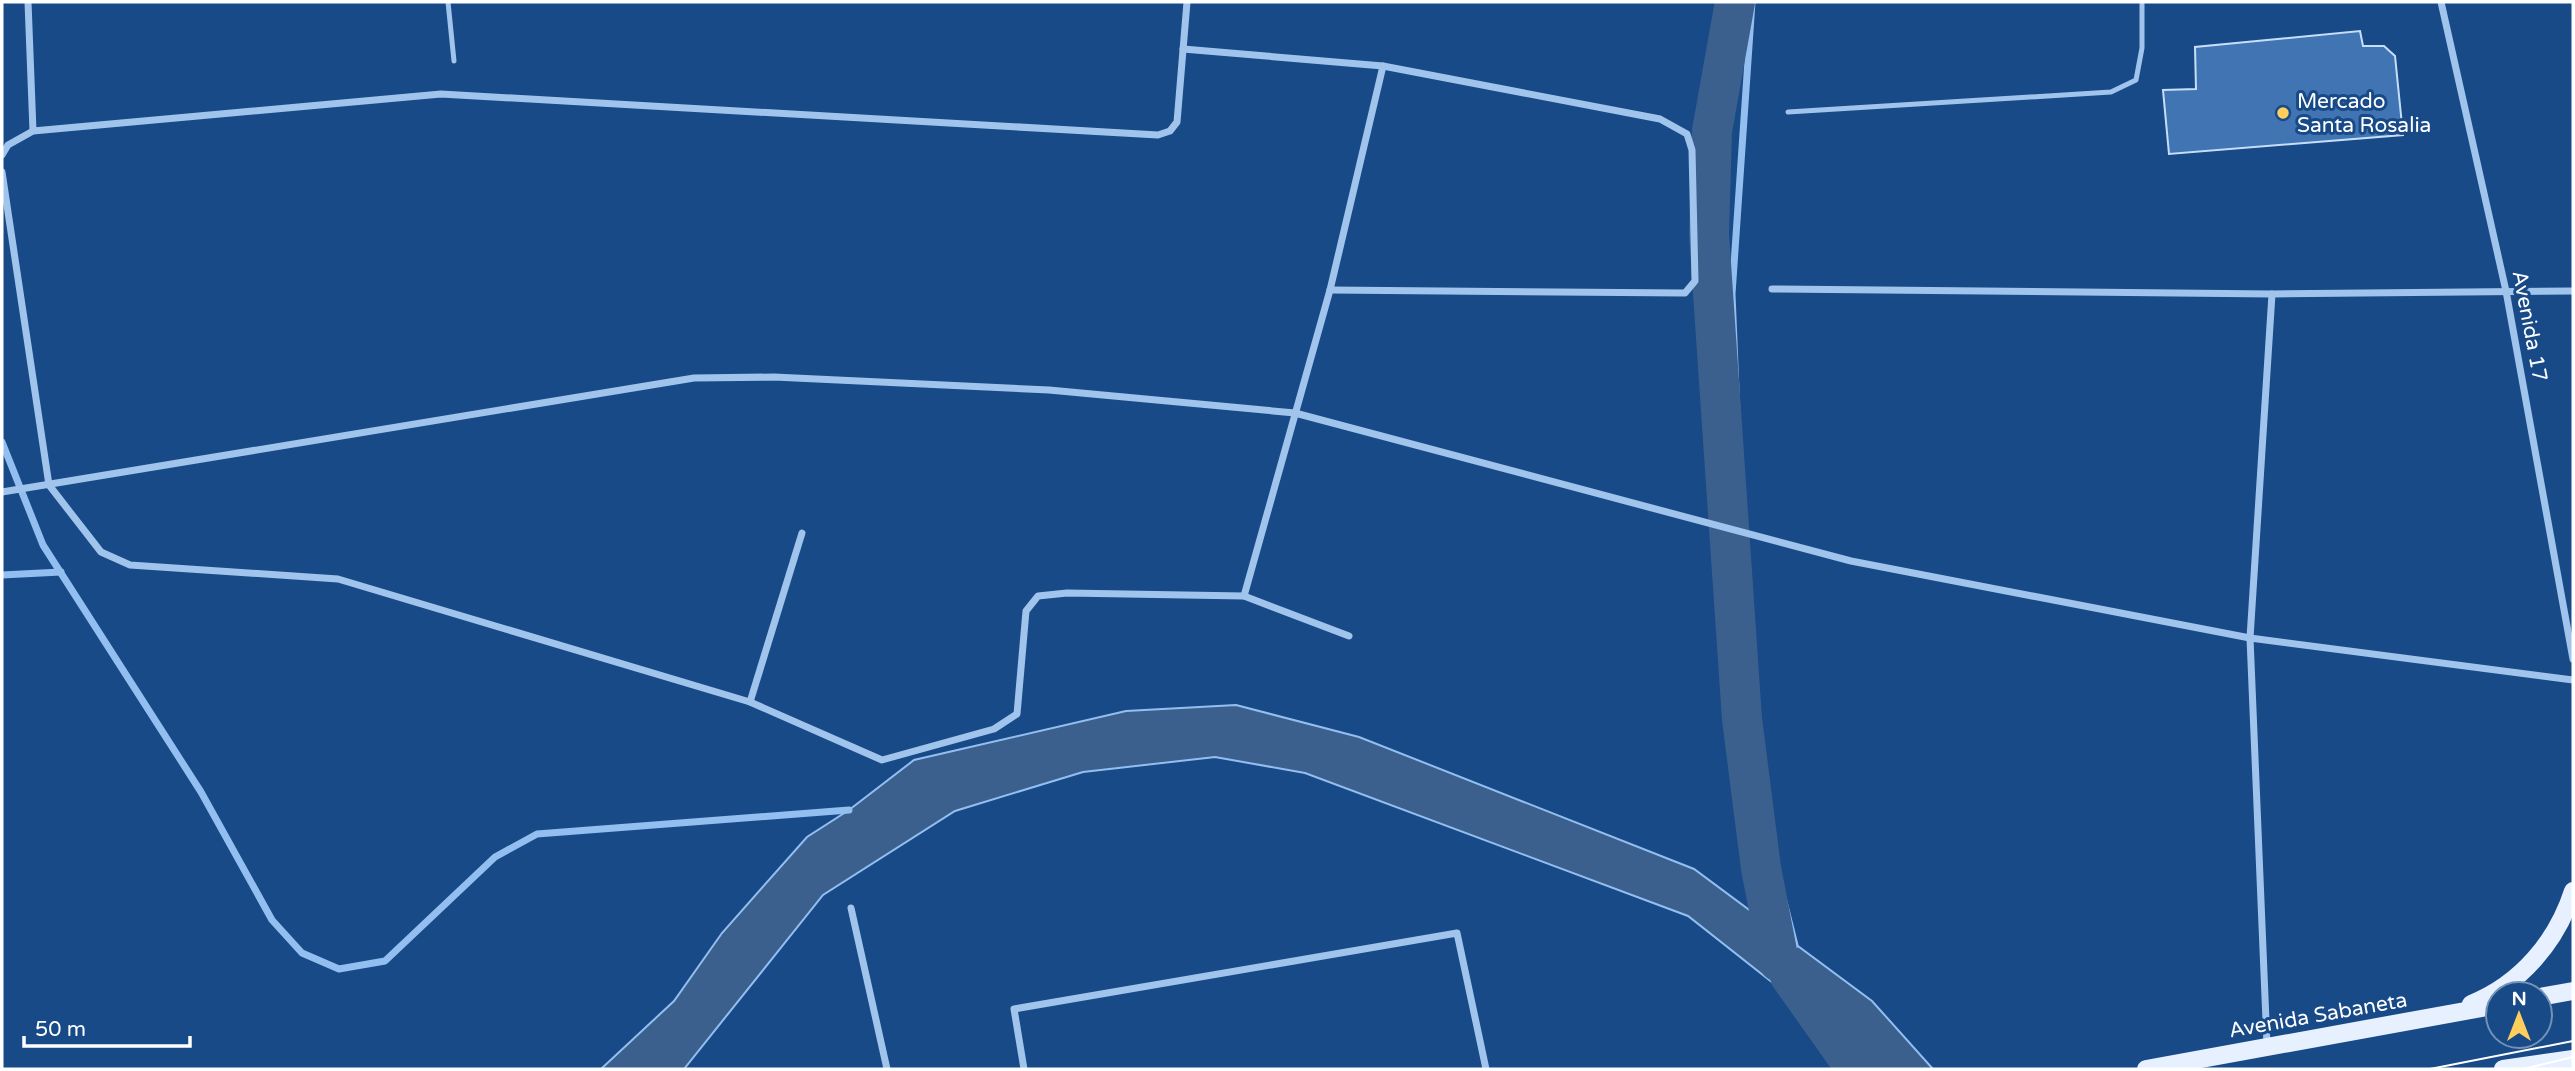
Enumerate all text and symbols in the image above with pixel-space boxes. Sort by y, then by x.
place label: Mercado Santa Rosalia [2297,89,2431,138]
marker: Mercado Santa Rosalia [2275,105,2291,121]
street label: Avenida 17 [2506,268,2553,384]
north arrow [2484,980,2554,1050]
street label: Avenida Sabaneta [2227,988,2409,1043]
text: N [2511,988,2527,1010]
scale bar [24,1004,191,1048]
text: 50 m [35,1017,86,1042]

